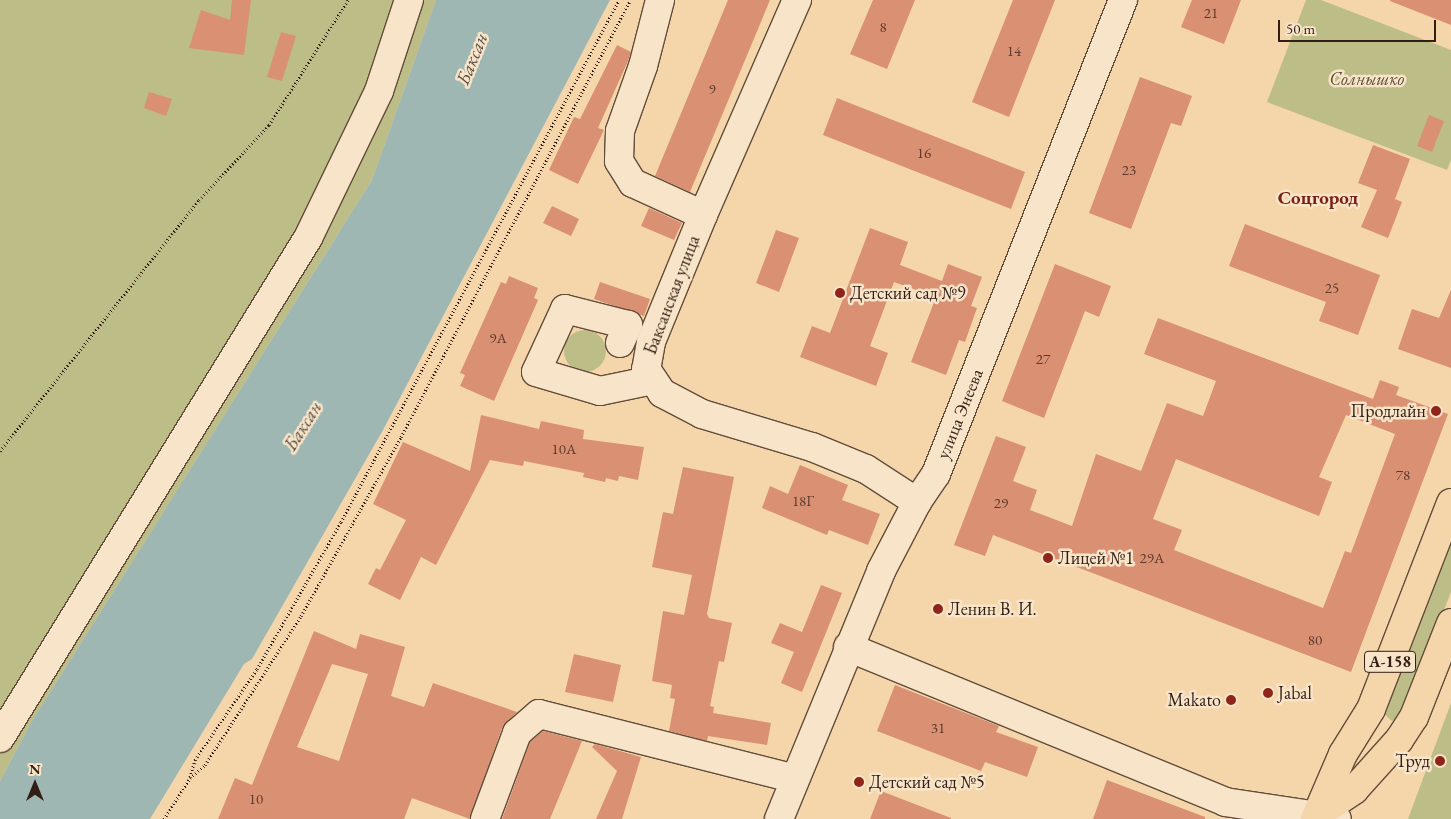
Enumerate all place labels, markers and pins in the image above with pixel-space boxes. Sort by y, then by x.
place label: Детский сад №9 [850,282,966,304]
marker: Детский сад №9 [834,287,846,299]
place label: Продлайн [1350,400,1426,422]
marker: Продлайн [1430,405,1442,417]
place label: Лицей №1 [1058,547,1134,569]
marker: Лицей №1 [1042,552,1054,564]
place label: Ленин В. И. [948,598,1037,620]
marker: Ленин В. И. [932,603,944,615]
place label: Jabal [1278,682,1312,704]
marker: Jabal [1262,687,1274,699]
place label: Мakato [1167,689,1221,711]
marker: Мakato [1225,694,1237,706]
place label: Труд [1395,750,1430,772]
marker: Труд [1434,755,1446,767]
place label: Детский сад №5 [869,771,985,793]
marker: Детский сад №5 [853,776,865,788]

